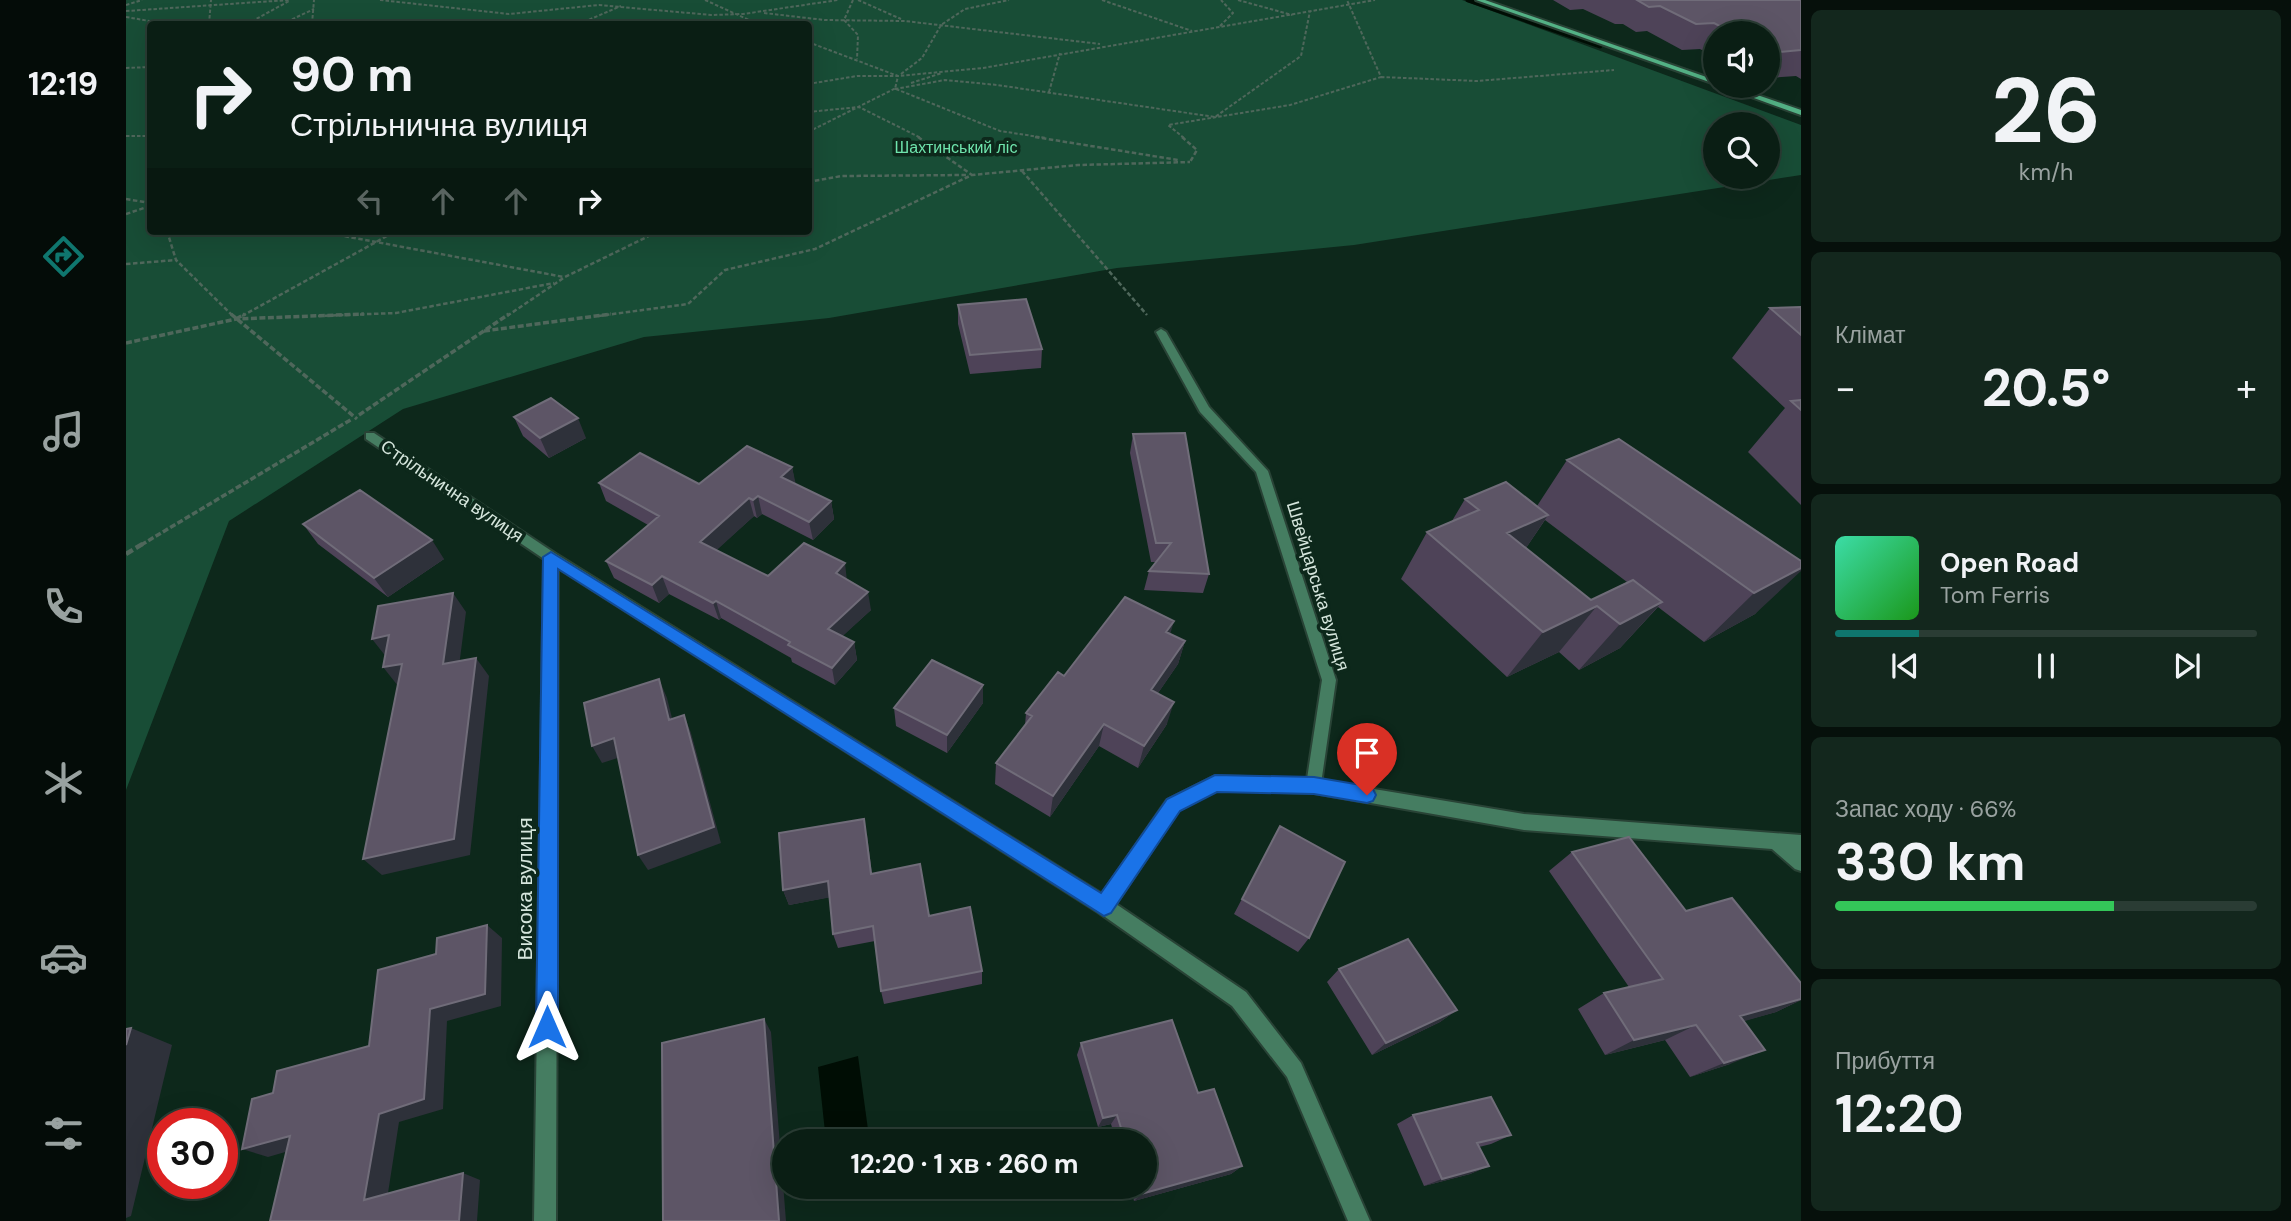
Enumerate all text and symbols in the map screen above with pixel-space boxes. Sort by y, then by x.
map controls [1703,21,1780,189]
button: sound [1703,21,1780,98]
text: 90 m [290,42,413,106]
icon: right [175,49,266,140]
text: 26 [1991,52,2101,170]
text: 12:19 [28,63,98,105]
text: Стрільнична вулиця [290,104,588,146]
button: search [1703,112,1780,189]
park label: Шахтинський ліс [895,137,1017,158]
text: km/h [2019,157,2073,187]
icon: left [351,182,389,220]
icon: ahead [424,182,462,220]
icon: ahead [497,182,535,220]
icon: right [570,182,608,220]
icon: directions [39,232,88,281]
text: Клімат [1835,320,1906,350]
text: 20.5° [1982,354,2110,422]
text: − [1835,363,1856,413]
text: + [2236,363,2257,413]
icon: music [39,407,88,456]
street label: Стрільнична вулиця [376,434,528,548]
street label: Швейцарська вулиця [1281,498,1355,674]
text: Open Road [1940,546,2079,580]
text: Tom Ferris [1940,580,2050,610]
icon: phone [39,582,88,631]
icon: previous [1886,647,1924,685]
icon: pause [2027,647,2065,685]
icon: next [2168,647,2206,685]
pin [1337,723,1397,795]
icon: arrive [1348,734,1386,772]
icon: climate [39,758,88,807]
text: Запас ходу · 66% [1835,794,2016,824]
street label: Висока вулиця [511,817,539,961]
text: 330 km [1835,828,2026,896]
icon: car [39,933,88,982]
position arrow [510,990,584,1064]
text: Прибуття [1835,1046,1935,1076]
text: 12:20 [1835,1080,1964,1148]
speed limit sign: 30 [147,1108,238,1199]
icon: filters [39,1109,88,1158]
text: 12:20 · 1 хв · 260 m [850,1147,1079,1181]

